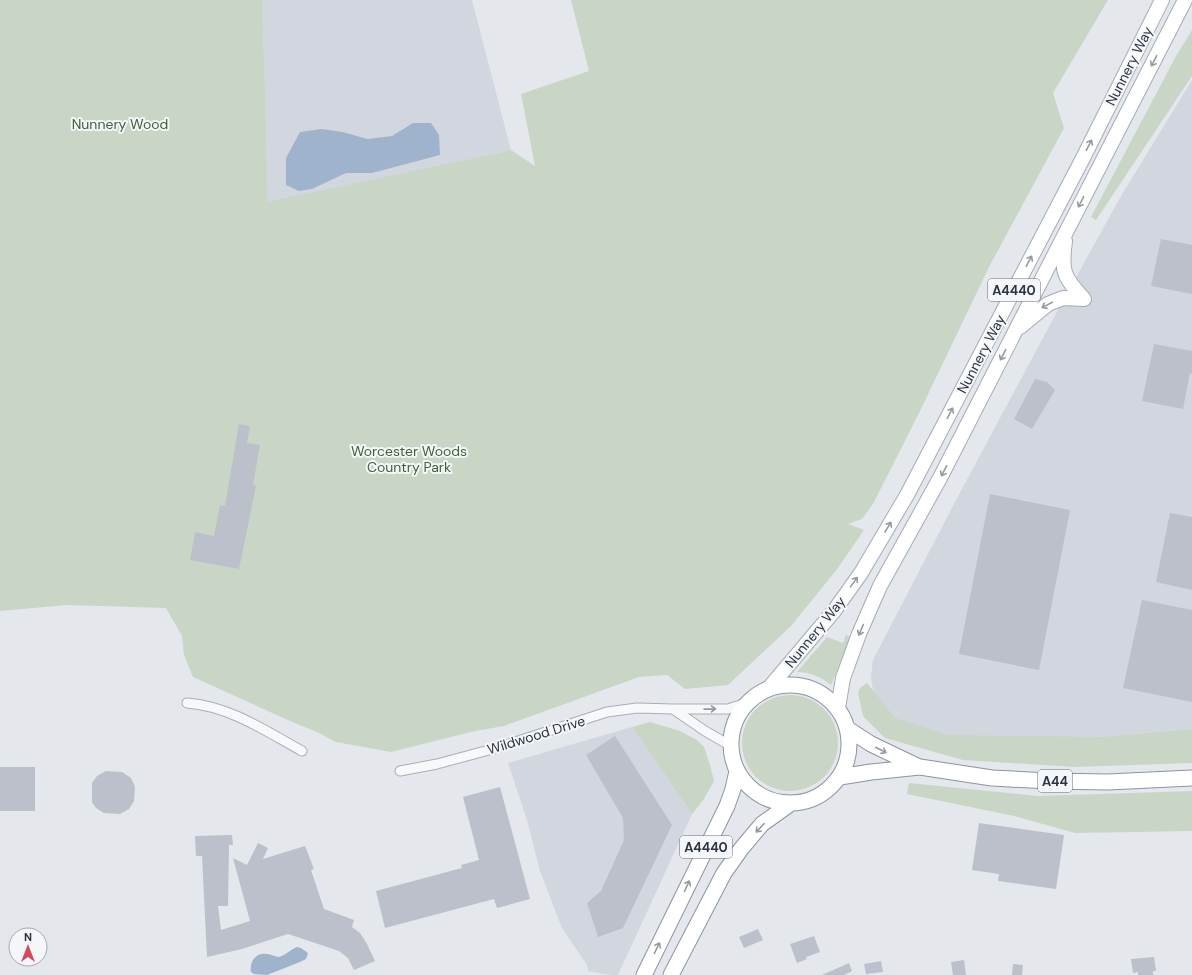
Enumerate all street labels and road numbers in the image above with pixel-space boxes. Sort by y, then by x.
street label: Nunnery Way [1101,23,1157,109]
road number: A4440 [988,279,1040,301]
street label: Nunnery Way [953,311,1009,396]
street label: Nunnery Way [781,593,849,671]
street label: Wildwood Drive [485,712,587,758]
road number: A44 [1038,770,1072,792]
road number: A4440 [680,836,732,858]

